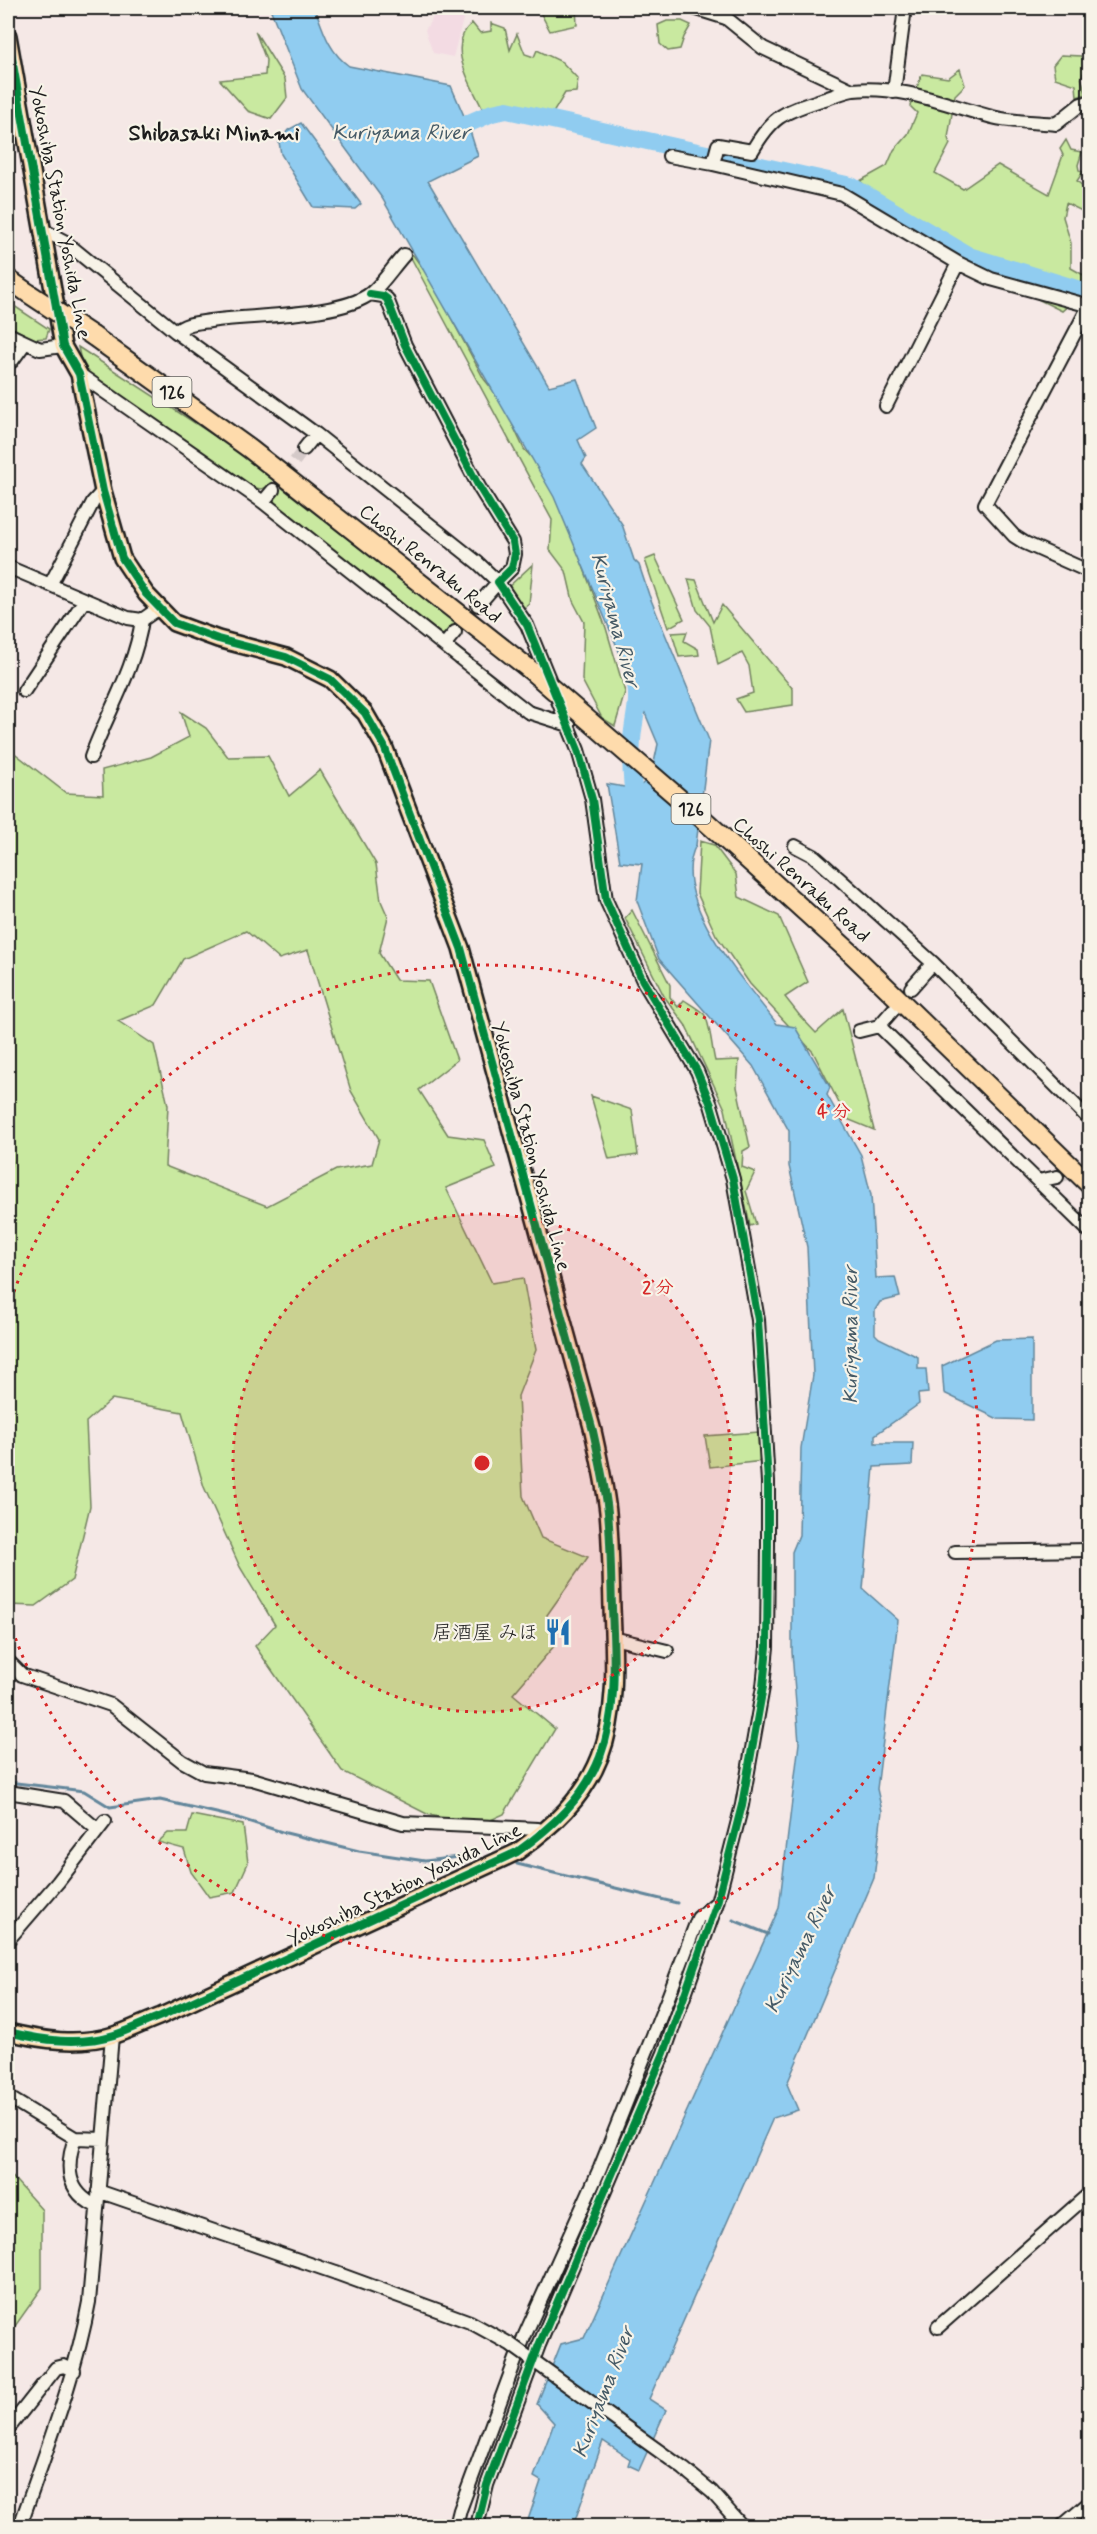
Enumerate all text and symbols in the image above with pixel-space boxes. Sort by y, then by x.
street label: Yokoshiba Station Yoshida Line [22,83,97,341]
water label: Kuriyama River [332,119,472,147]
district label: Shibasaki Minami [129,120,299,148]
road number: 126 [152,377,192,407]
street label: Choshi Renraku Road [353,498,507,630]
water label: Kuriyama River [584,550,647,693]
road number: 126 [672,794,710,824]
street label: Choshi Renraku Road [726,811,876,949]
street label: Yokoshiba Station Yoshida Line [484,1019,577,1274]
text: 4 分 [817,1100,851,1124]
water label: Kuriyama River [837,1264,865,1404]
text: 2 分 [642,1276,674,1300]
centre of rings [472,1453,492,1473]
restaurant icon: 居酒屋 みほ [543,1617,573,1647]
place label: 居酒屋 みほ [433,1620,538,1647]
street label: Yokoshiba Station Yoshida Line [283,1817,526,1954]
water label: Kuriyama River [758,1879,845,2018]
water label: Kuriyama River [566,2321,643,2462]

